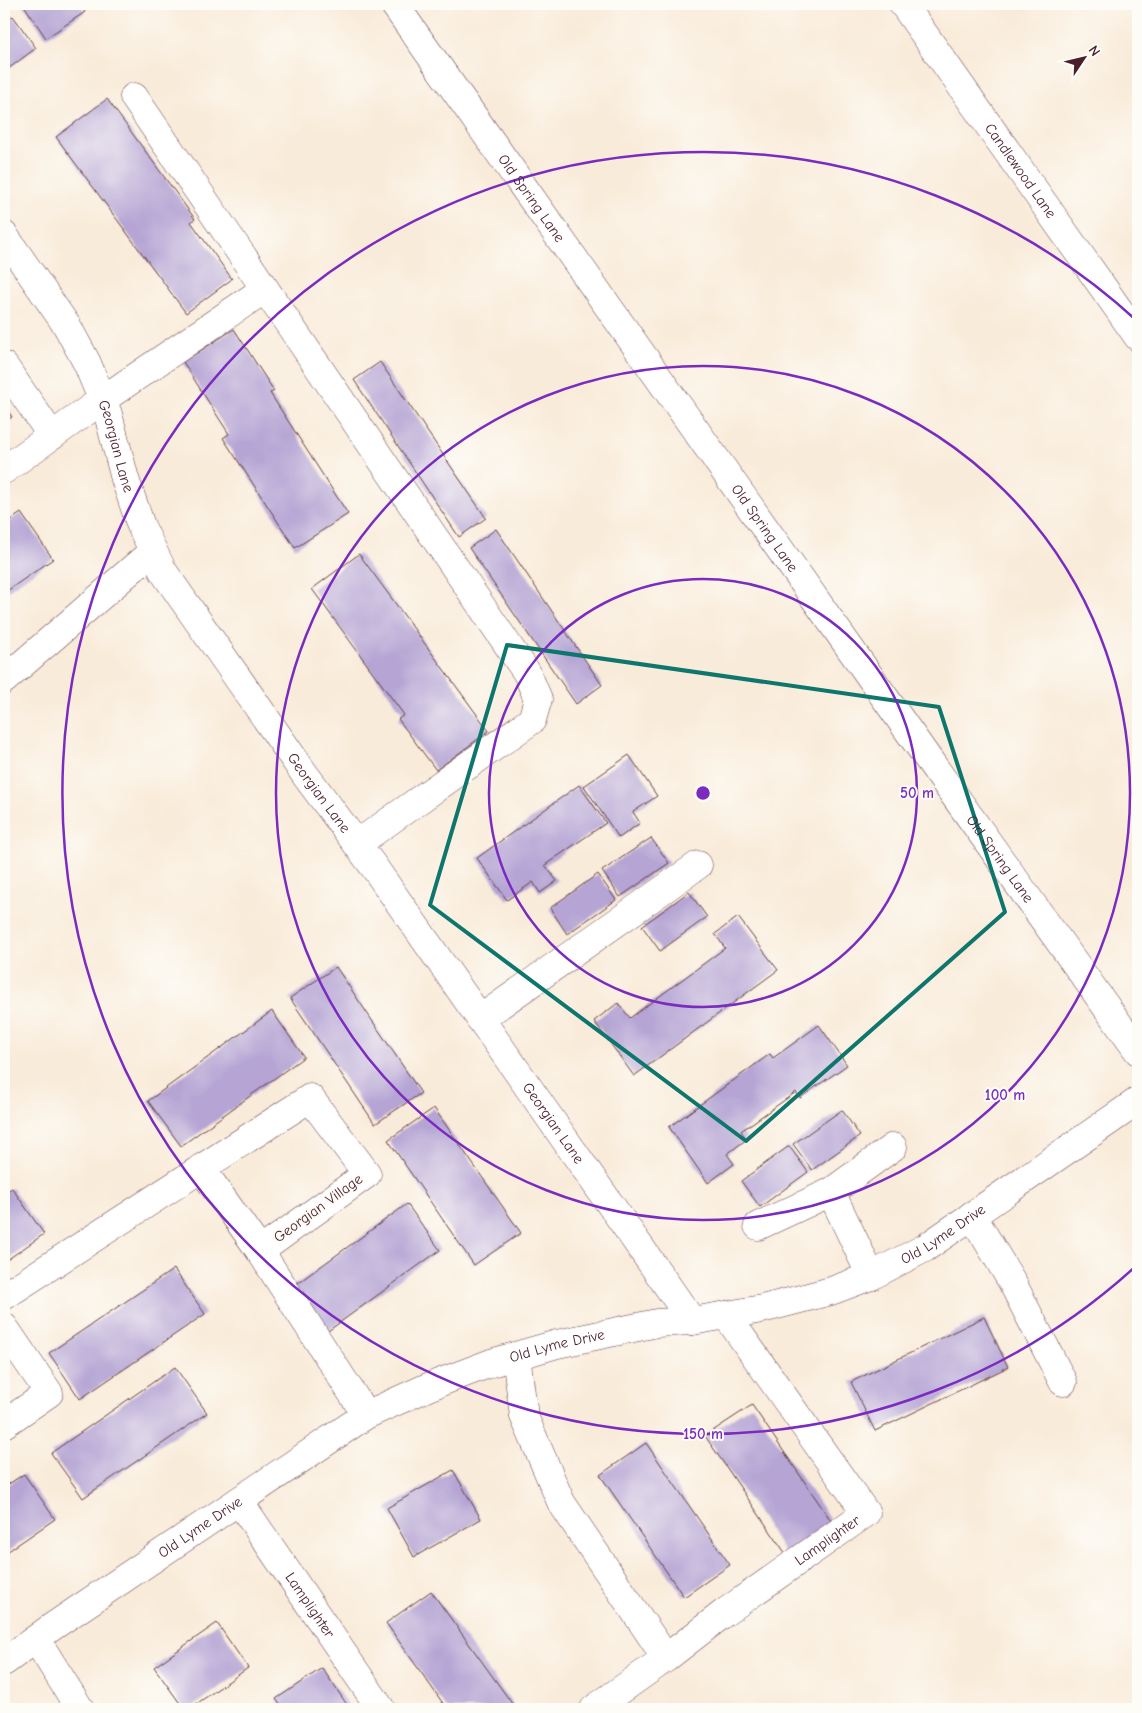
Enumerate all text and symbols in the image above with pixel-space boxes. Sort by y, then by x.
north arrow [1060,32,1110,82]
text: N [1085,42,1104,59]
street label: Candlewood Lane [981,120,1061,222]
street label: Old Spring Lane [494,151,569,246]
street label: Georgian Lane [94,397,138,495]
street label: Old Spring Lane [728,481,802,576]
street label: Georgian Lane [284,749,355,837]
centre of rings [694,784,712,802]
text: 50 m [900,784,934,802]
street label: Old Spring Lane [963,812,1038,907]
street label: Georgian Lane [519,1079,588,1168]
text: 100 m [985,1086,1025,1104]
street label: Georgian Village [270,1169,366,1246]
street label: Old Lyme Drive [898,1200,989,1268]
street label: Old Lyme Drive [507,1325,607,1366]
text: 150 m [683,1425,723,1443]
street label: Old Lyme Drive [155,1492,246,1562]
street label: Lamplighter [791,1511,863,1569]
street label: Lamplighter [281,1569,339,1641]

